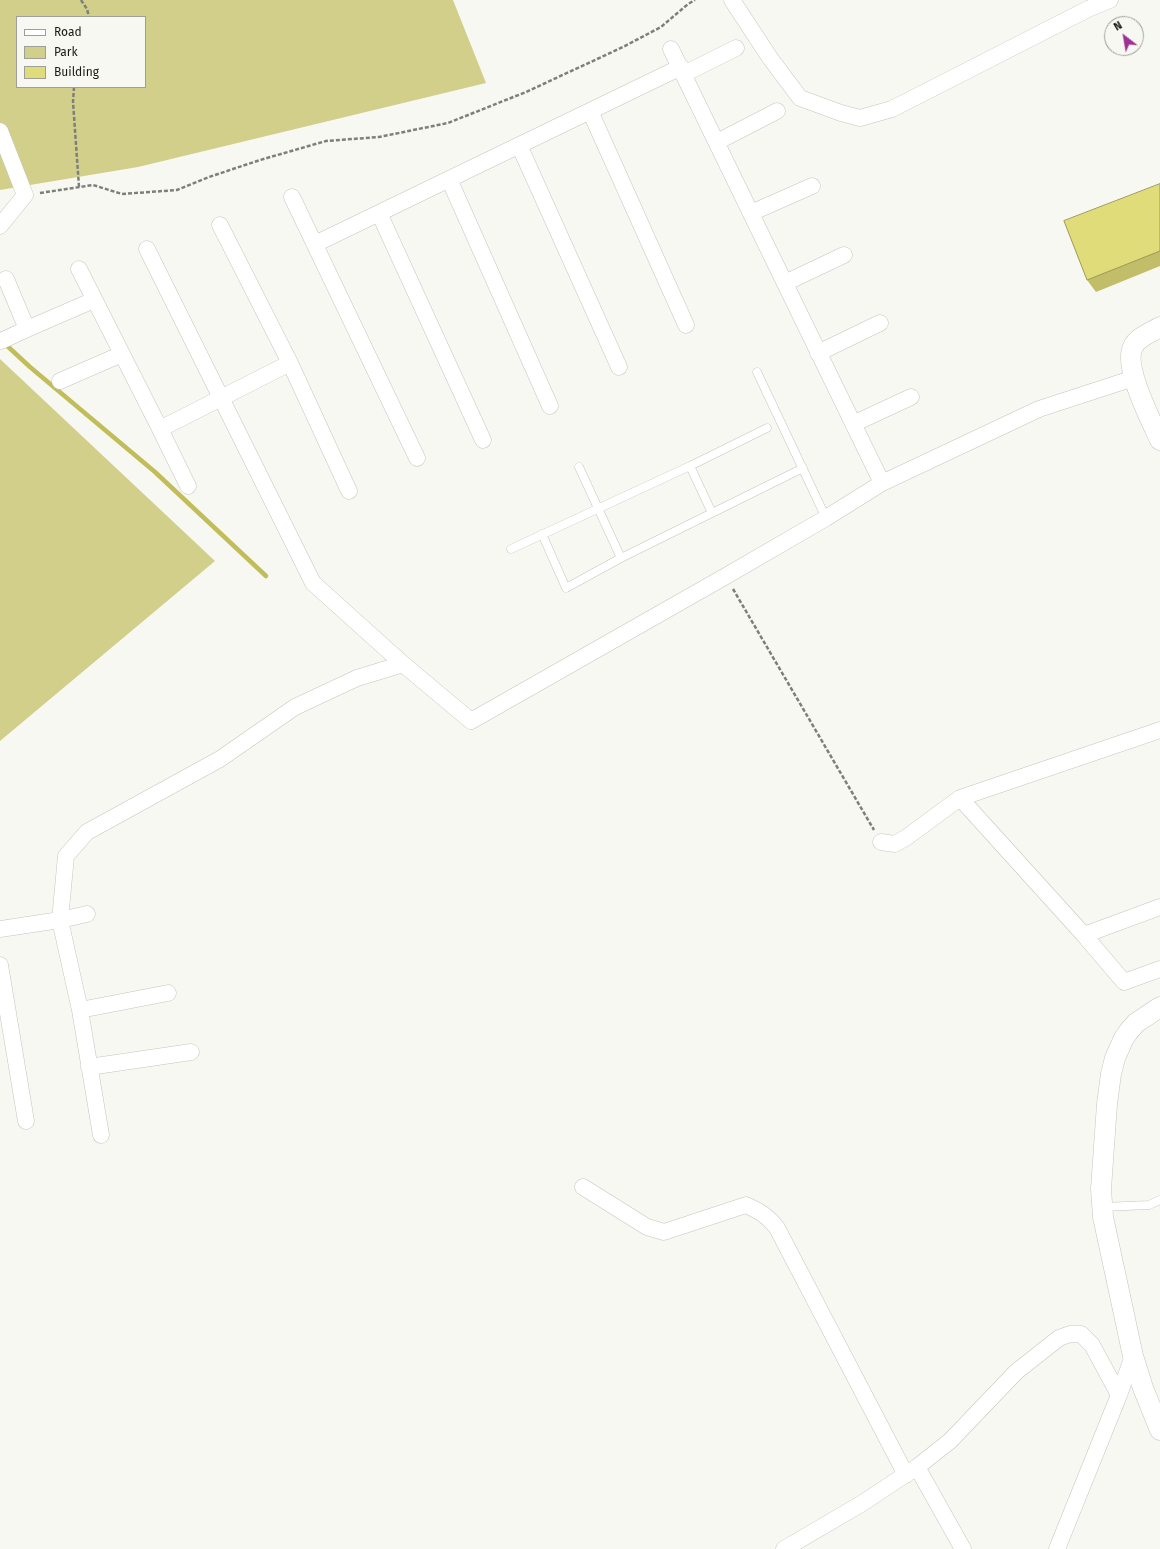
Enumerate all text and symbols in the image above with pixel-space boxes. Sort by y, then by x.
legend [16,16,146,88]
north arrow [1104,16,1144,56]
text: N [1112,19,1125,34]
text: Road [54,25,82,39]
text: Park [54,45,78,59]
text: Building [54,65,99,79]

